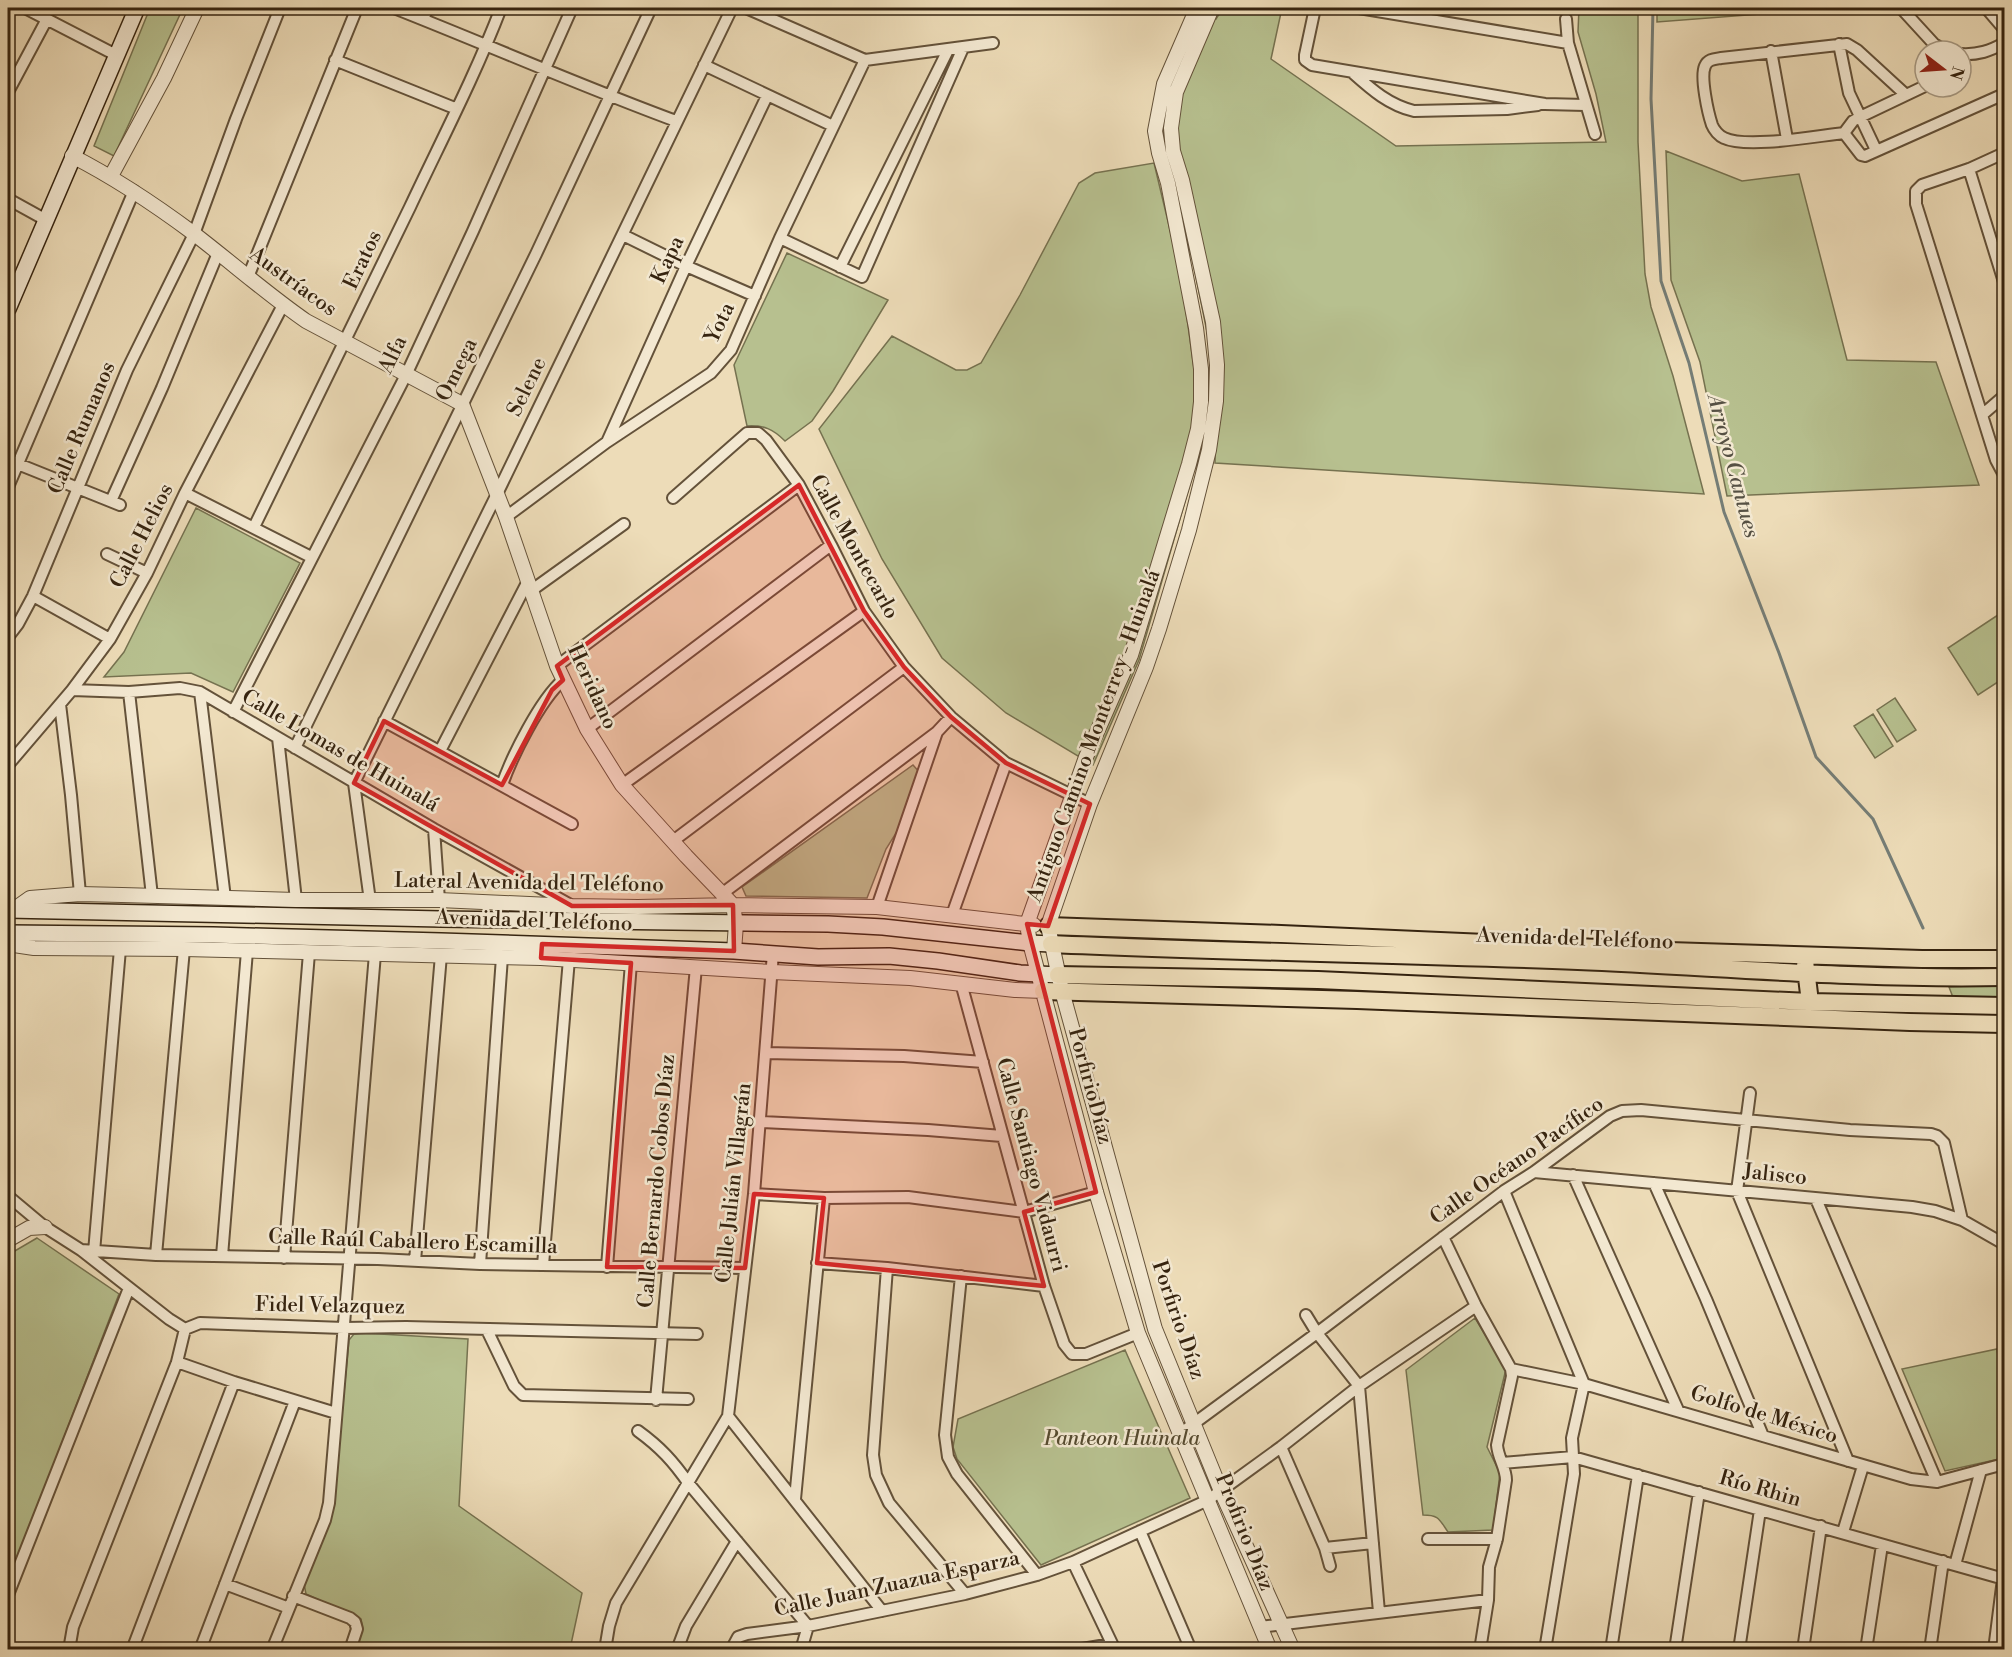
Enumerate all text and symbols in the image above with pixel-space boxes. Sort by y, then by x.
north arrow [1913,39,1973,99]
text: N [1945,64,1968,82]
street label: Eratos [338,226,388,294]
street label: Kapa [646,232,690,288]
street label: Austríacos [243,241,342,322]
street label: Yota [699,298,741,349]
street label: Alfa [372,332,413,379]
street label: Omega [431,334,484,406]
street label: Selene [502,353,552,421]
street label: Calle Rumanos [42,358,122,498]
water label: Arroyo Cantues [1700,389,1765,541]
street label: Calle Montecarlo [804,470,904,624]
street label: Calle Helios [105,479,179,593]
street label: Antiguo Camino Monterrey - Huinalá [1021,566,1167,907]
street label: Heridano [561,640,623,734]
street label: Calle Lomas de Huinalá [237,684,443,818]
street label: Lateral Avenida del Teléfono [394,868,664,898]
street label: Avenida del Teléfono [434,905,633,937]
street label: Avenida del Teléfono [1475,923,1674,955]
street label: PorfirioDíaz [1062,1025,1118,1147]
street label: Calle Bernardo Cobos Díaz [633,1053,681,1309]
street label: Calle Santiago Vidaurri [990,1055,1072,1275]
street label: Calle Julián Villagrán [711,1081,758,1284]
street label: Calle Océano Pacífico [1425,1091,1609,1231]
street label: Jalisco [1741,1159,1808,1191]
street label: Calle Raúl Caballero Escamilla [268,1224,558,1260]
street label: Porfirio Díaz [1146,1257,1210,1383]
street label: Fidel Velazquez [255,1292,405,1320]
street label: Golfo de México [1687,1380,1841,1450]
park label: Panteon Huinala [1043,1426,1200,1452]
street label: Río Rhin [1716,1465,1804,1513]
street label: Profirio Díaz [1209,1470,1279,1594]
street label: Calle Juan Zuazua Esparza [772,1545,1023,1623]

